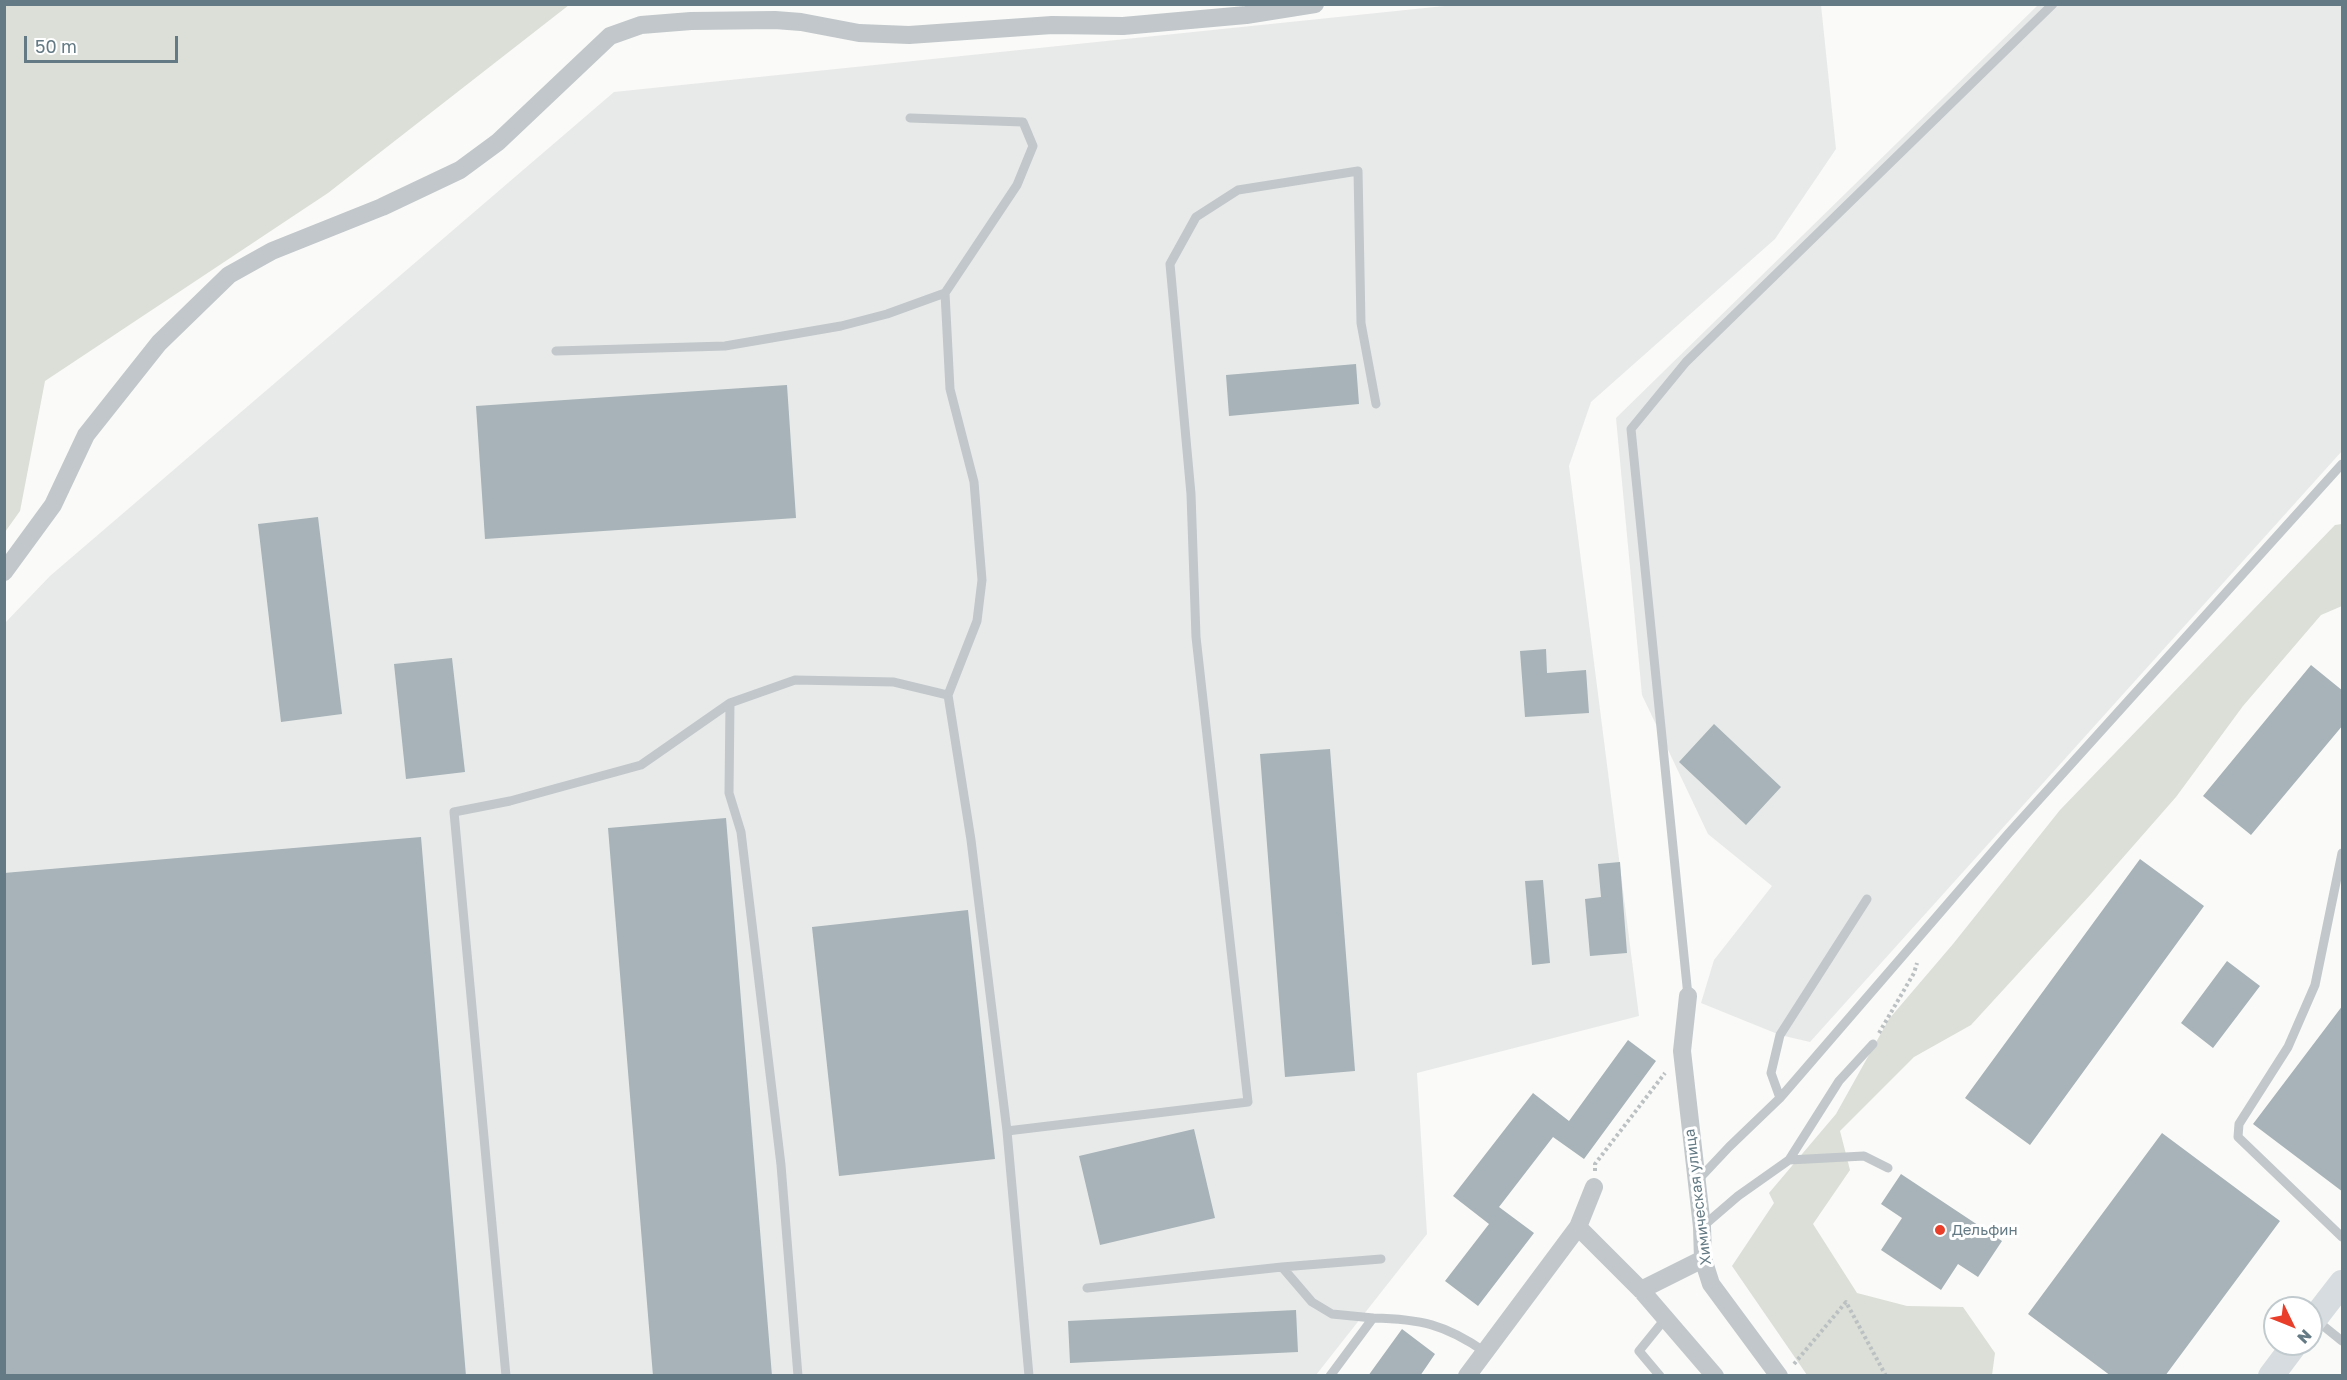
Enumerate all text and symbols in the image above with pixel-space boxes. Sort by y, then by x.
scale bar [27,24,182,62]
text: 50 m [35,35,77,57]
street label: Химическая улица [1681,1128,1715,1266]
place label: Дельфин [1952,1221,2018,1239]
marker: Дельфин [1933,1223,1947,1237]
north arrow [2263,1296,2323,1356]
text: N [2293,1326,2316,1348]

